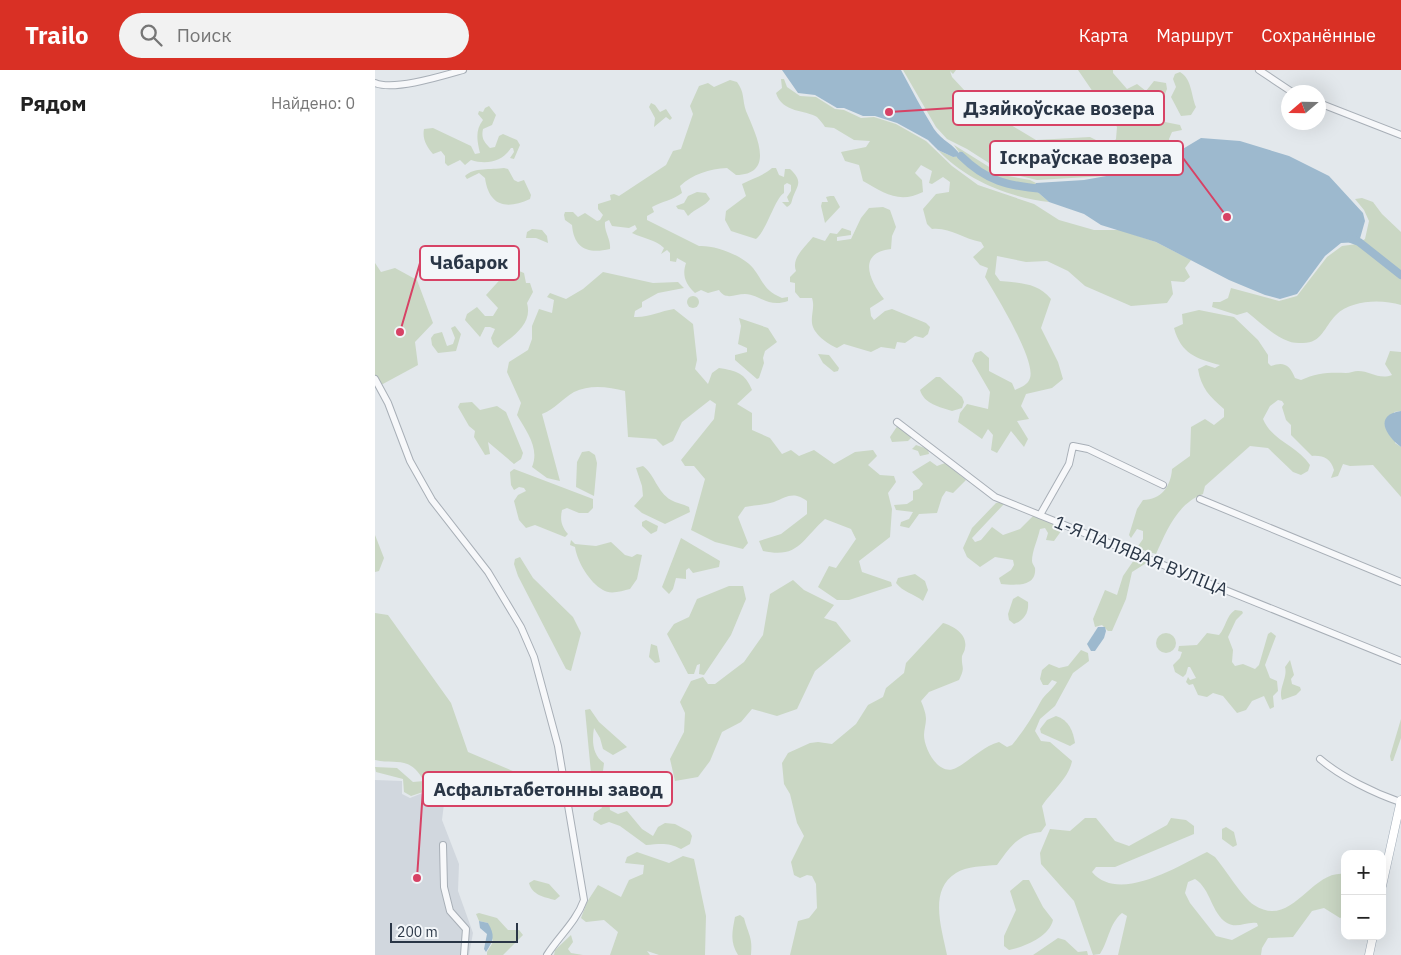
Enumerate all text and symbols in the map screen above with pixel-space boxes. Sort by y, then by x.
search box [119,13,469,58]
text: Trailo [25,19,89,51]
icon: search [137,21,165,49]
text: Поиск [177,23,232,47]
text: Карта [1079,24,1128,47]
text: Маршрут [1156,24,1233,47]
text: Сохранённые [1261,24,1376,47]
north arrow [1281,85,1326,130]
text: Рядом [20,89,87,117]
callout: Дзяйкоўскае возера [953,91,1164,125]
text: Найдено: 0 [271,93,355,113]
text: Дзяйкоўскае возера [963,96,1155,120]
callout: Іскраўскае возера [990,141,1183,175]
text: Іскраўскае возера [1000,145,1173,169]
callout: Чабарок [420,246,519,280]
text: Чабарок [430,250,508,274]
street label: 1-Я ПАЛЯВАЯ ВУЛІЦА [1051,510,1232,601]
callout: Асфальтабетонны завод [423,772,672,806]
text: Асфальтабетонны завод [433,777,663,801]
map controls [1341,850,1386,940]
button: + [1341,850,1386,895]
button: − [1341,895,1386,940]
scale bar [390,920,517,943]
text: 200 m [397,923,438,941]

